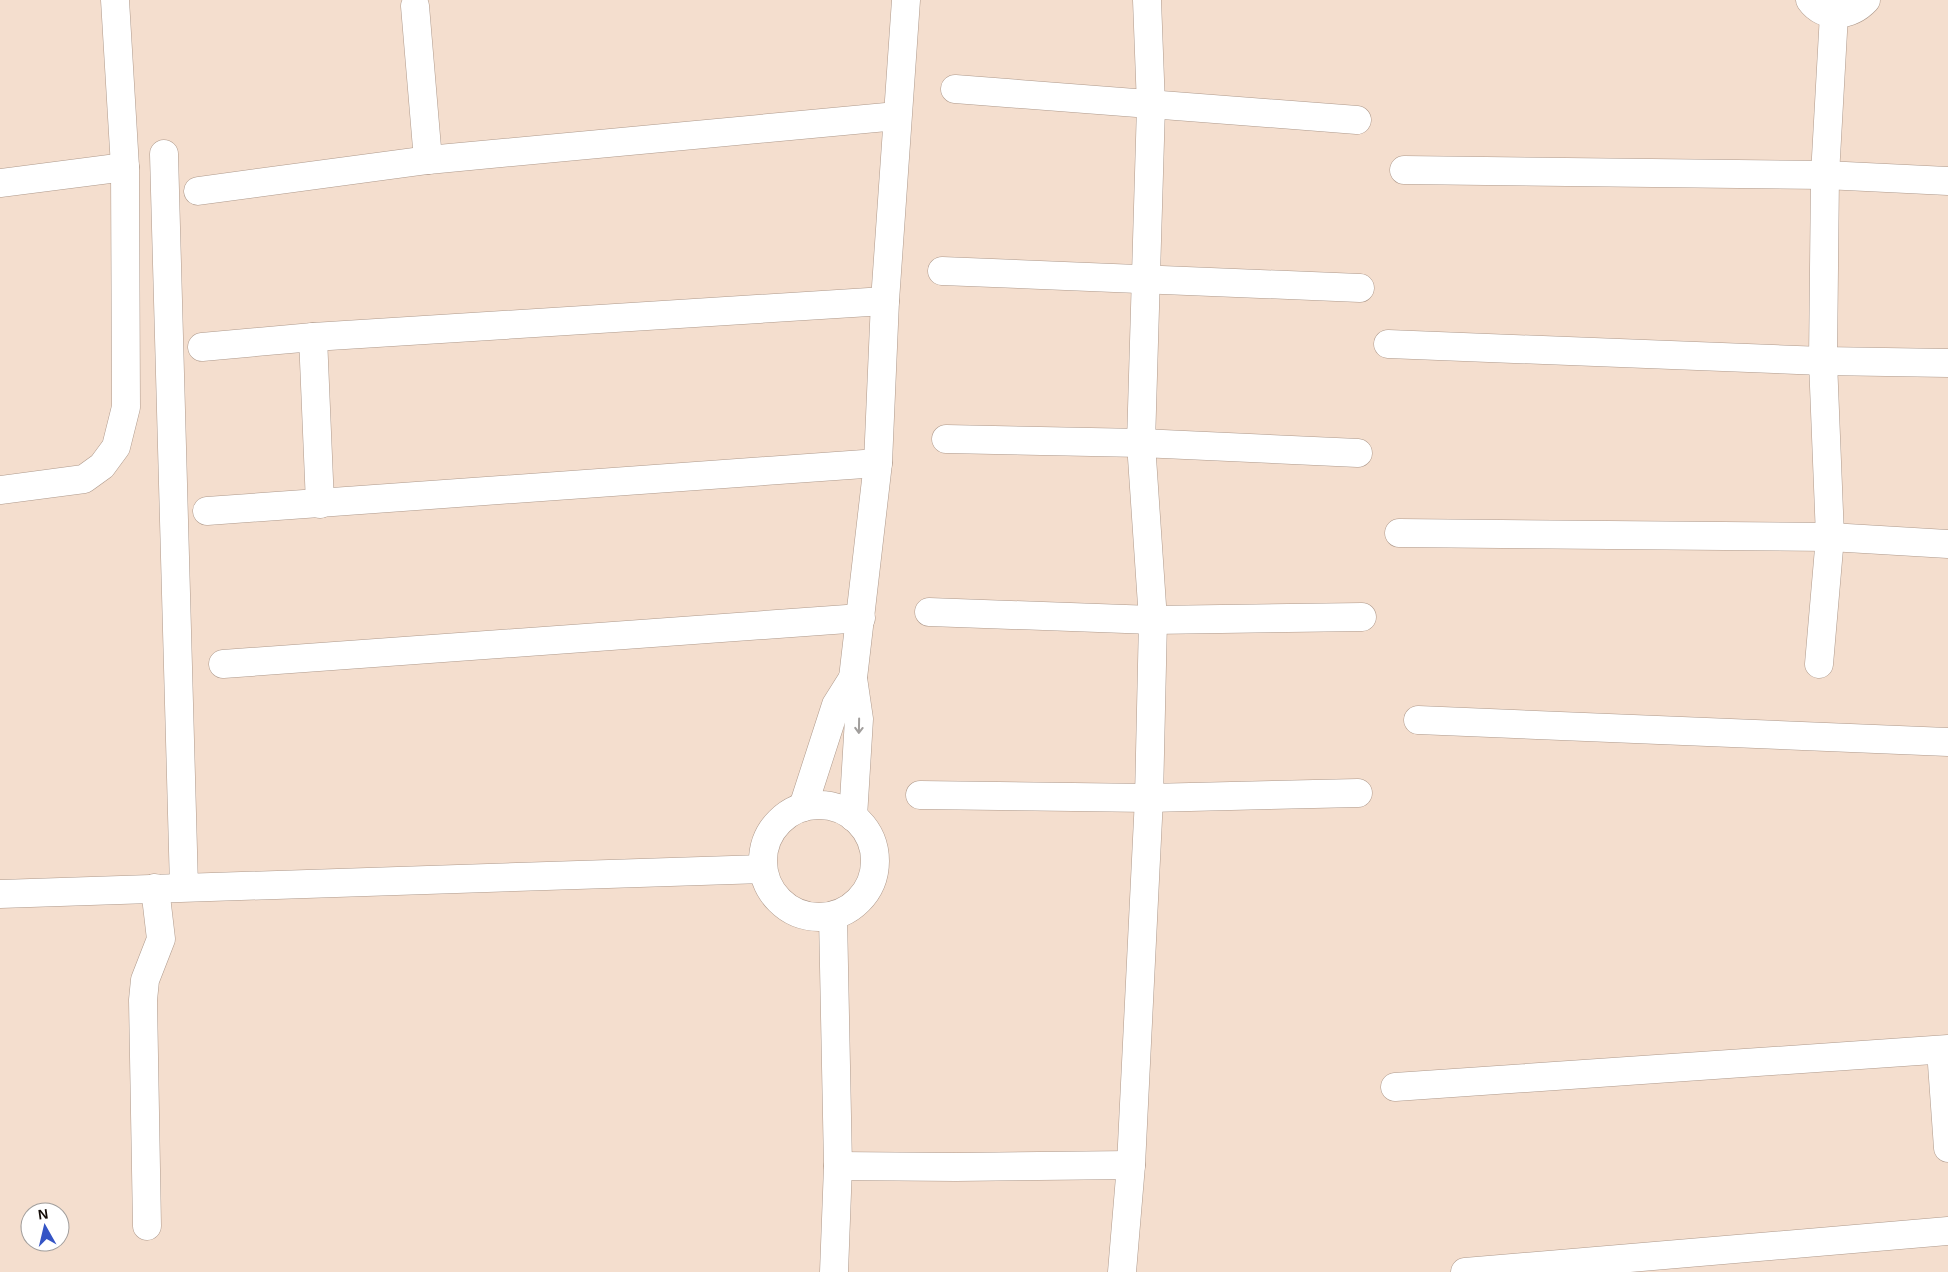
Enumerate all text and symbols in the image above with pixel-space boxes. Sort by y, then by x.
one-way arrow [854,718,864,734]
north arrow [20,1202,70,1252]
text: N [37,1205,49,1223]

